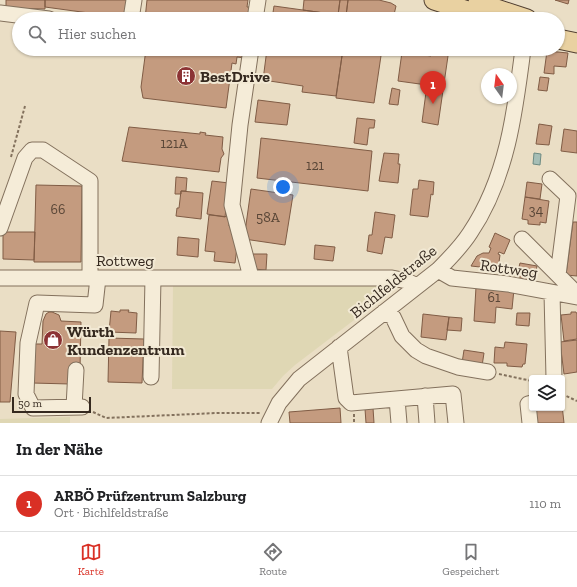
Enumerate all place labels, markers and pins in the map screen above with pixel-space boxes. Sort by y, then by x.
building icon: BestDrive [175,65,197,87]
place label: BestDrive [200,67,270,86]
pin: 1 [420,71,446,104]
place label: Würth Kundenzentrum [67,322,184,359]
shop icon: Würth Kundenzentrum [42,329,64,351]

